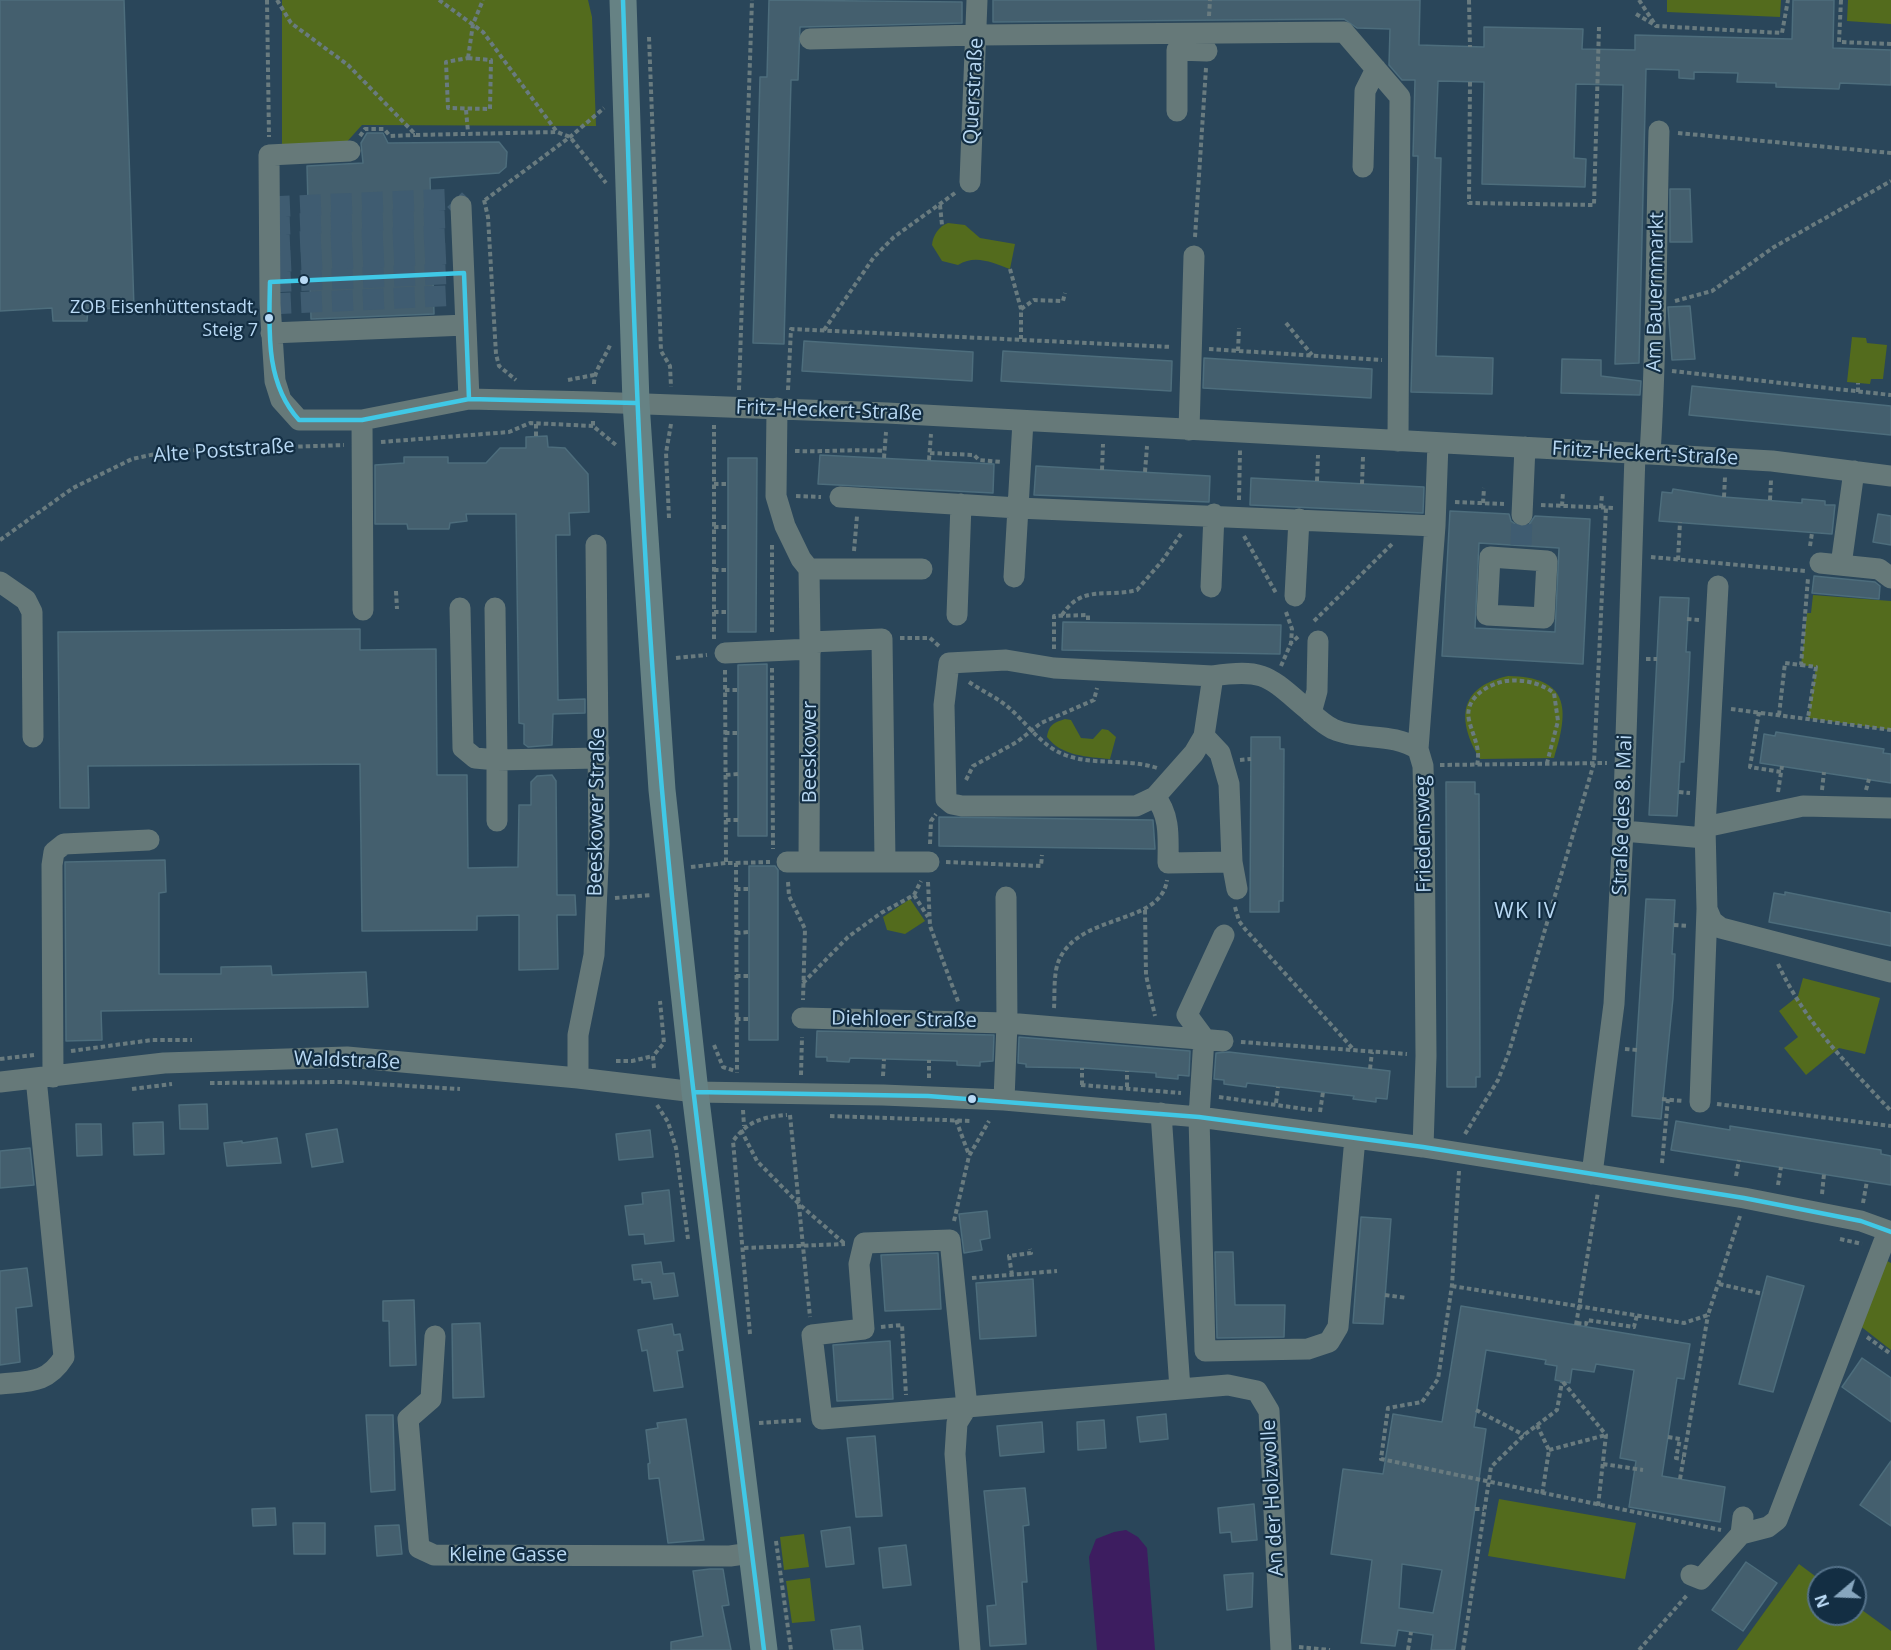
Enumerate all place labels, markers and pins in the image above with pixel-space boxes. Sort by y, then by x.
unlabelled marker [298,274,310,286]
place label: ZOB Eisenhüttenstadt, Steig 7 [70,297,258,340]
marker: ZOB Eisenhüttenstadt, Steig 7 [263,312,275,324]
unlabelled marker [966,1093,978,1105]

